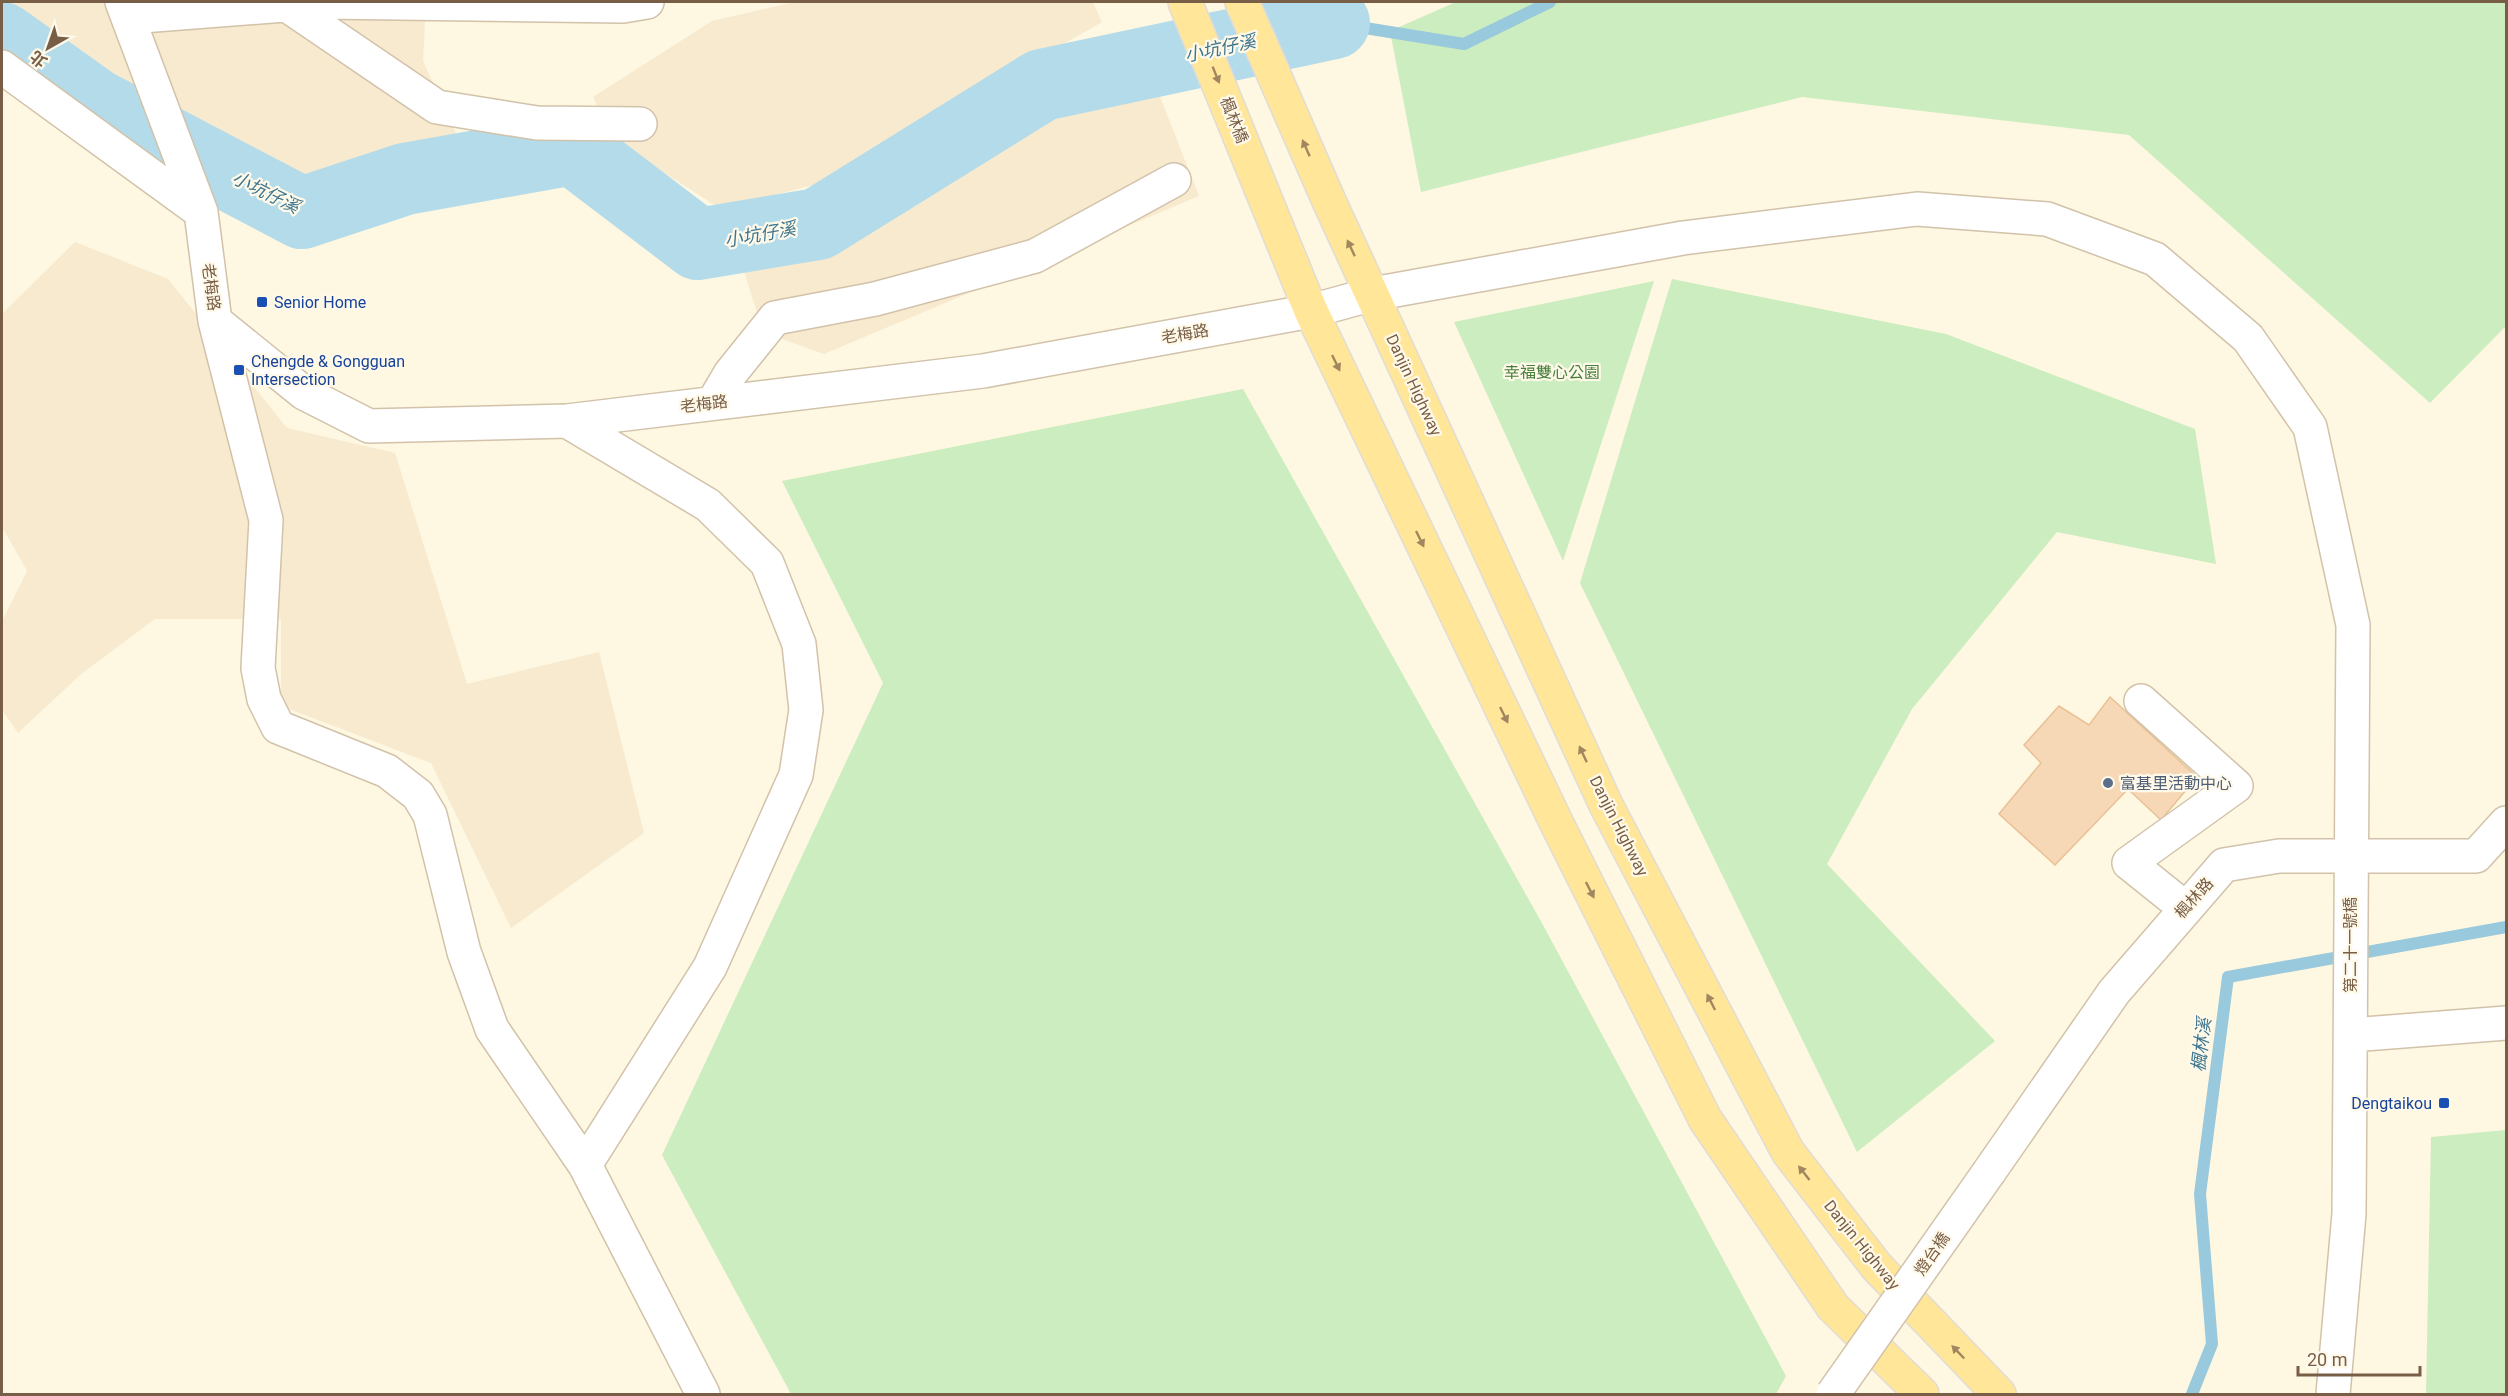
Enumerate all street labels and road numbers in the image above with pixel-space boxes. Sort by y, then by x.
street label: 楓林橋 [1216,94,1252,146]
street label: 老梅路 [198,262,224,312]
street label: 老梅路 [1160,320,1210,348]
street label: Danjin Highway [1382,331,1446,439]
street label: 老梅路 [679,392,729,416]
street label: Danjin Highway [1586,773,1653,880]
street label: 楓林路 [2171,874,2217,922]
street label: 第二十一號橋 [2341,897,2360,993]
street label: Danjin Highway [1820,1196,1904,1294]
street label: 燈台橋 [1910,1229,1954,1279]

